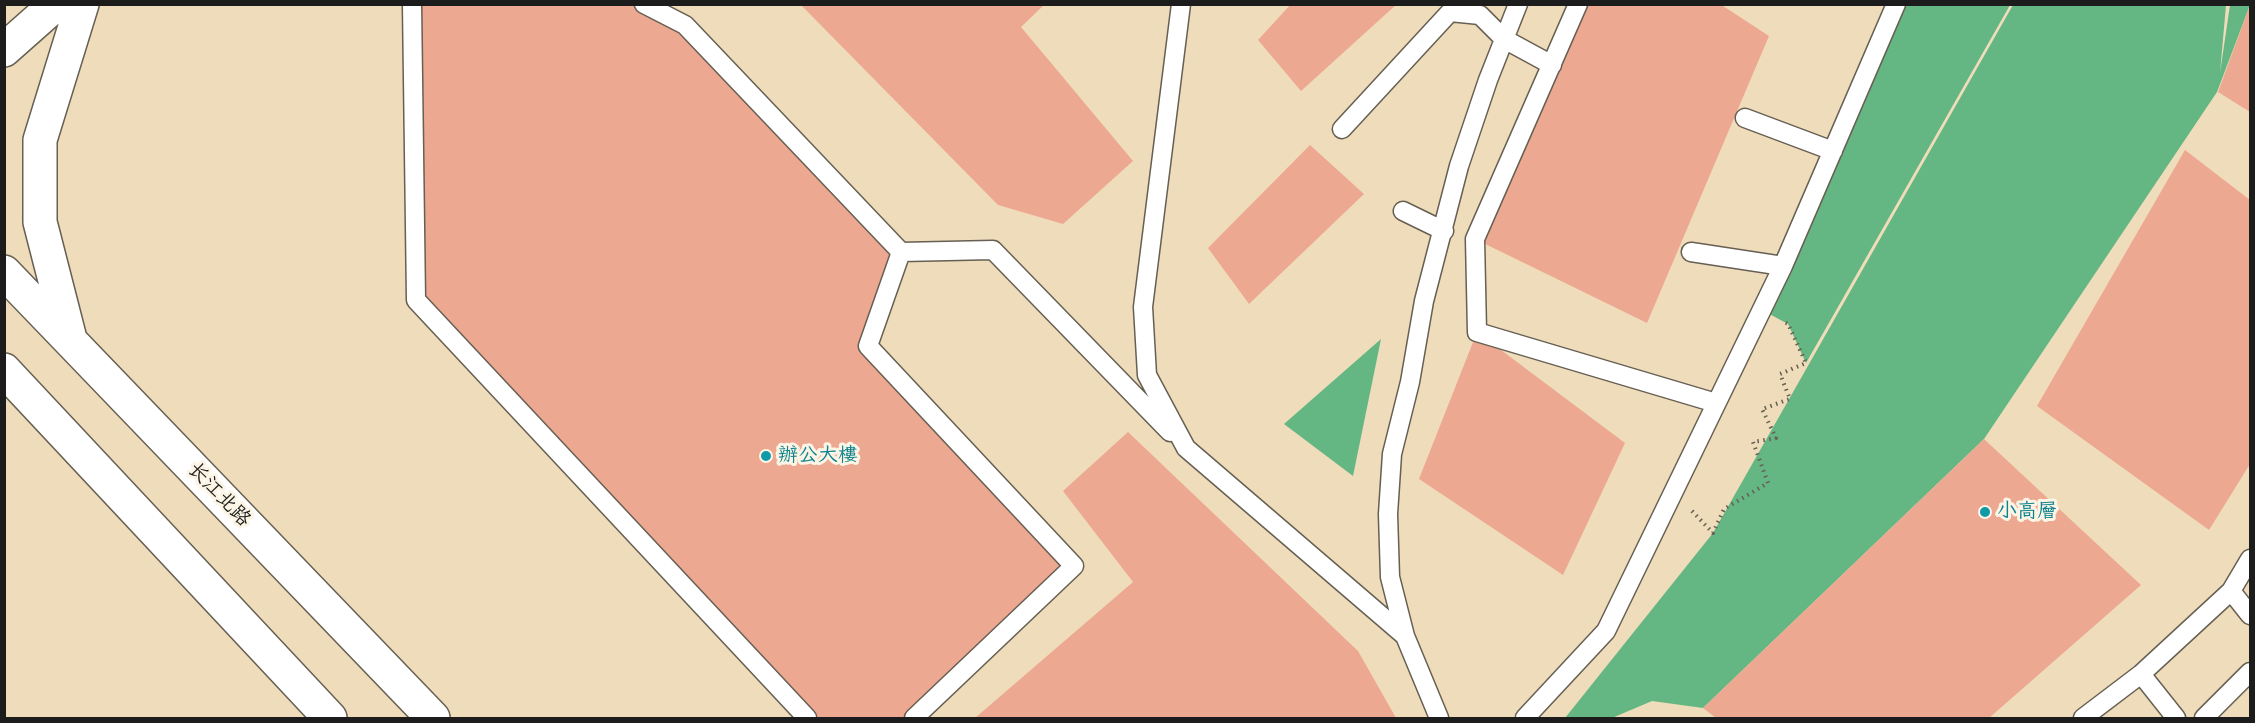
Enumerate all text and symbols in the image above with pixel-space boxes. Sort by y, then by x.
place label: 辦公大樓 [778,444,858,468]
marker: 辦公大樓 [759,449,773,463]
street label: 长江北路 [183,458,255,532]
place label: 小高層 [1997,500,2057,524]
marker: 小高層 [1978,505,1992,519]

